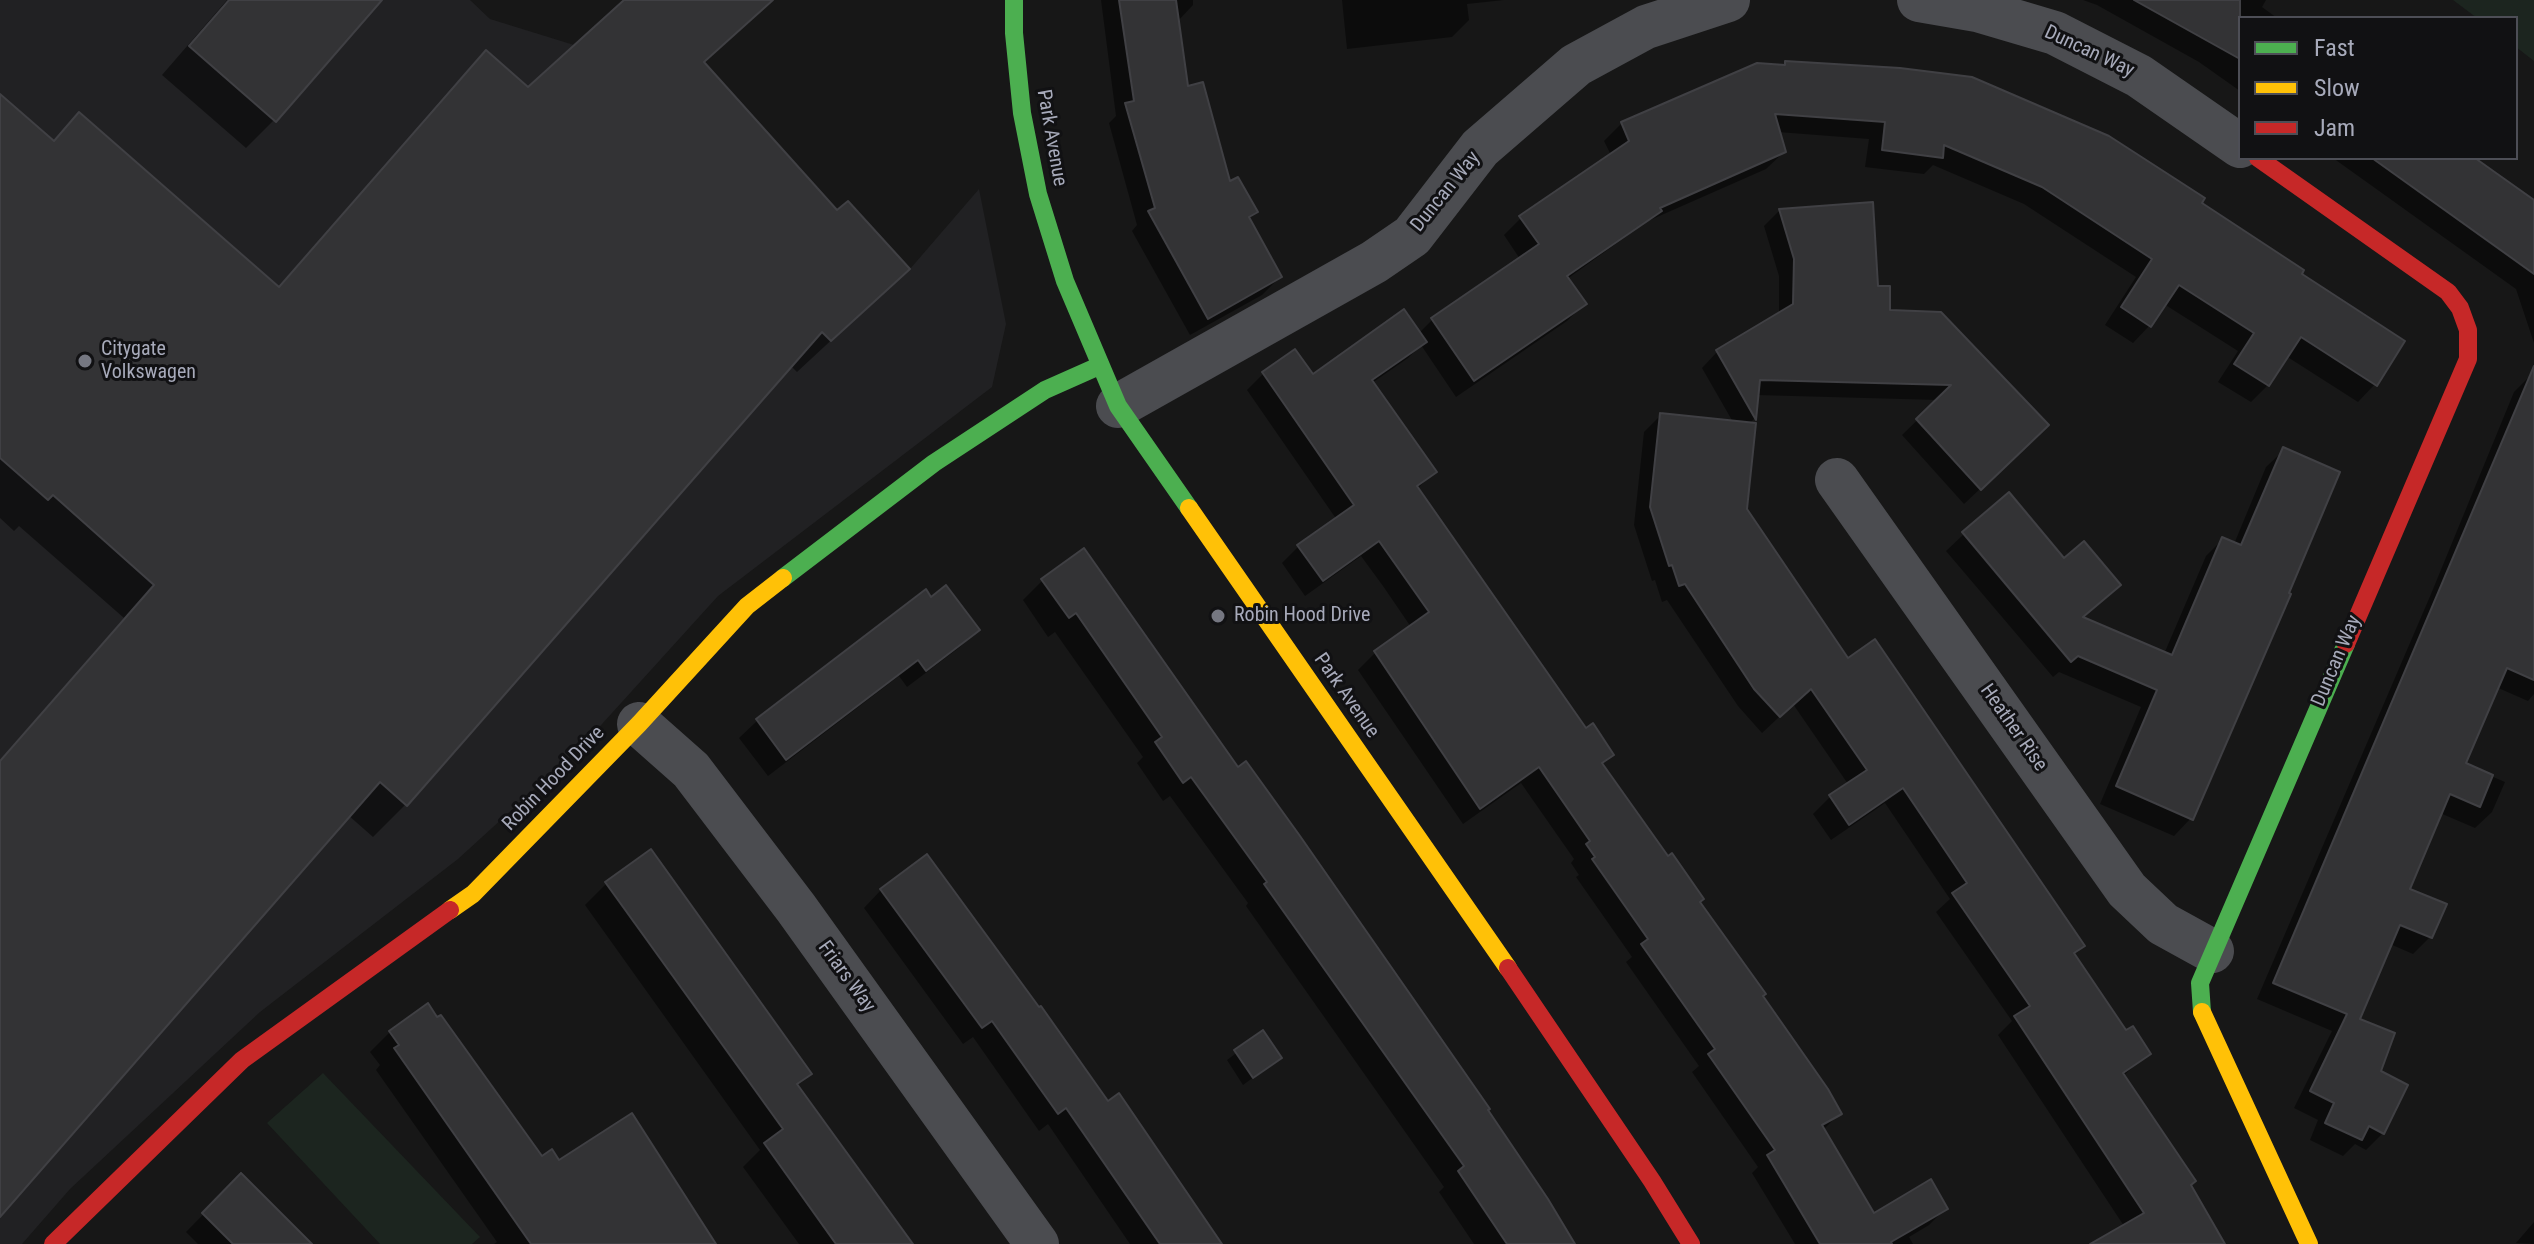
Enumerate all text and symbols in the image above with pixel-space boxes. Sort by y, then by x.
legend [2238,16,2518,160]
street label: Duncan Way [2040,21,2138,83]
text: Fast [2314,34,2355,62]
text: Slow [2314,74,2360,102]
street label: Park Avenue [1031,88,1071,188]
text: Jam [2314,114,2355,142]
street label: Duncan Way [1406,147,1486,237]
place label: Citygate Volkswagen [101,338,196,385]
marker: Citygate Volkswagen [76,352,94,370]
place label: Robin Hood Drive [1234,604,1370,628]
marker: Robin Hood Drive [1209,607,1227,625]
street label: Duncan Way [2307,612,2367,710]
street label: Park Avenue [1308,649,1384,743]
street label: Heather Rise [1974,680,2052,776]
street label: Robin Hood Drive [498,722,610,836]
street label: Friars Way [812,937,880,1017]

